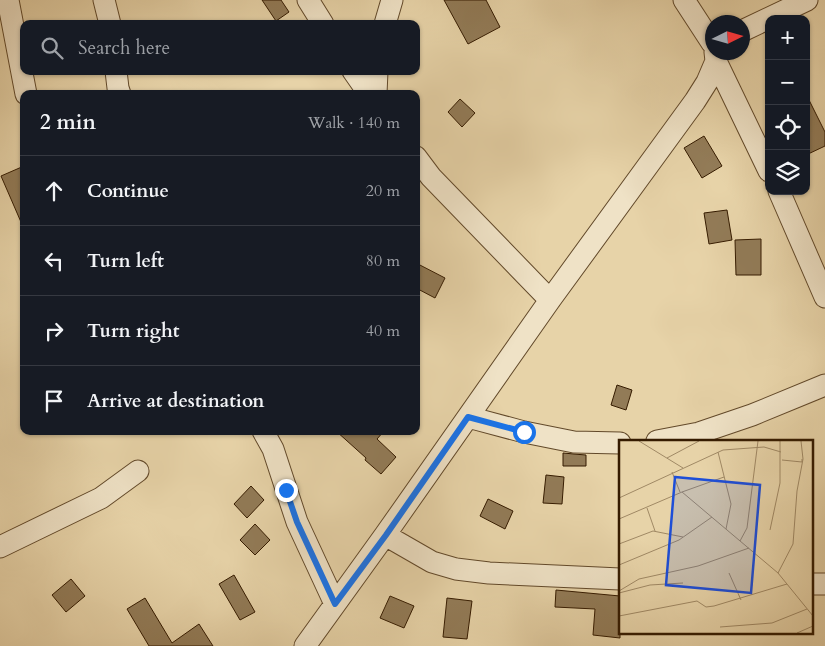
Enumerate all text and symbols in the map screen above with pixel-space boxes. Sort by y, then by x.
north arrow [705,15,750,60]
map controls [765,15,810,195]
button: + [765,15,810,60]
search box [20,20,420,75]
icon: search [38,34,66,62]
text: Search here [78,35,170,61]
button: − [765,60,810,105]
button: locate [765,105,810,150]
text: 2 min [40,108,96,137]
text: Walk · 140 m [308,112,400,134]
button: layers [765,150,810,195]
icon: ahead [40,177,68,205]
text: Continue [87,178,169,204]
text: 20 m [366,180,400,202]
icon: left [40,247,68,275]
text: Turn left [87,248,164,274]
text: 80 m [366,250,400,272]
icon: right [40,317,68,345]
text: Turn right [87,318,179,344]
text: 40 m [366,320,400,342]
icon: arrive [40,387,68,415]
text: Arrive at destination [87,388,264,414]
route start [513,421,536,444]
inset map [619,440,812,634]
route end [275,479,298,502]

